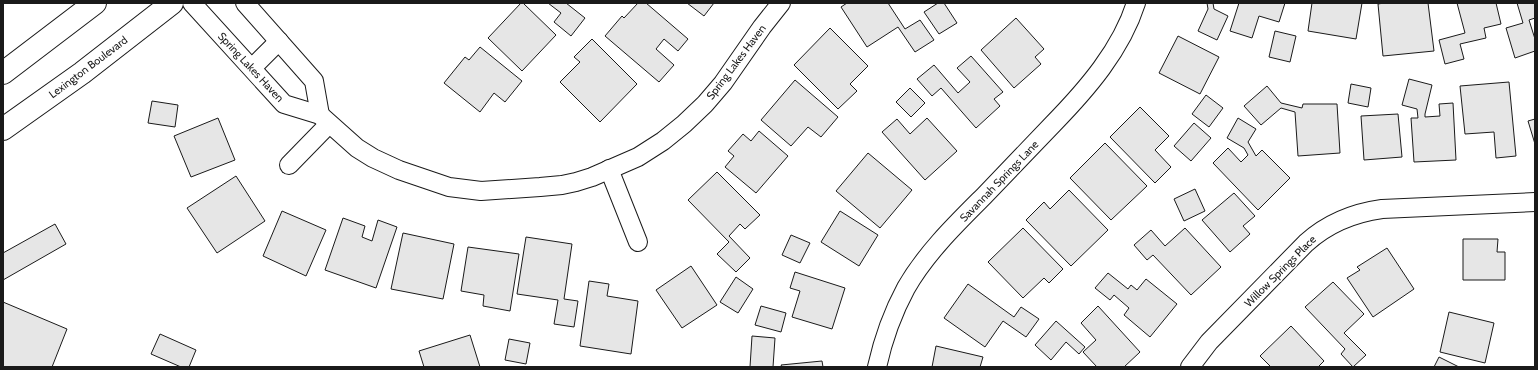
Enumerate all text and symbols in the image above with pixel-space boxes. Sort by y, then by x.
street label: Spring Lakes Haven [703,22,769,102]
street label: Spring Lakes Haven [215,29,287,105]
street label: Lexington Boulevard [46,33,130,101]
street label: Savannah Springs Lane [957,137,1042,225]
street label: Willow Springs Place [1241,232,1319,310]

